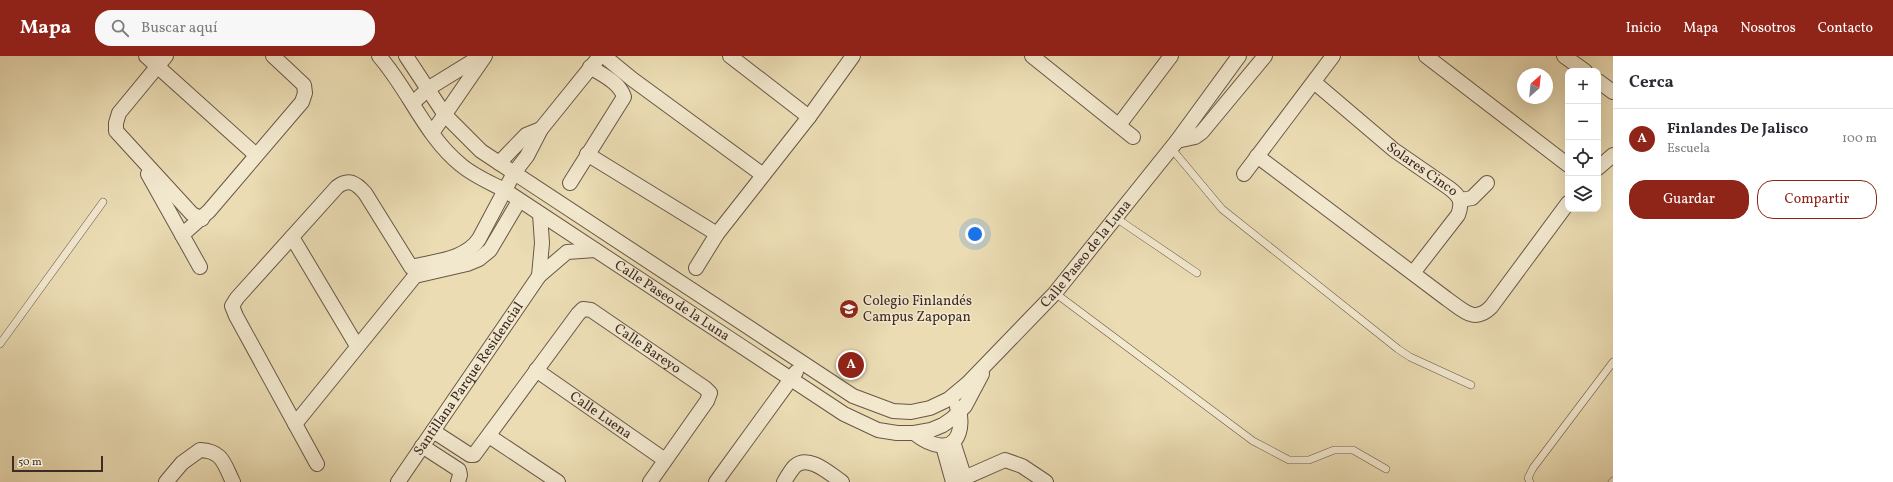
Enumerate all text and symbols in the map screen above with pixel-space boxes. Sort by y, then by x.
search box [95,10,375,46]
text: Mapa [20,15,71,41]
icon: search [109,17,131,39]
text: Buscar aquí [141,18,217,39]
text: Inicio [1626,19,1661,38]
text: Mapa [1683,19,1718,38]
text: Nosotros [1740,19,1796,38]
text: Contacto [1818,19,1873,38]
north arrow [1517,68,1553,104]
map controls [1565,68,1601,212]
button: + [1565,68,1601,104]
text: Cerca [1629,71,1674,94]
button: − [1565,104,1601,140]
text: Finlandes De Jalisco [1667,119,1808,140]
text: A [1637,130,1647,148]
text: 100 m [1842,130,1877,148]
street label: Solares Cinco [1382,138,1462,201]
button: locate [1565,140,1601,176]
text: Escuela [1667,140,1710,158]
button: layers [1565,176,1601,212]
button: Guardar [1629,180,1749,219]
button: Compartir [1757,180,1877,219]
street label: Calle Paseo de la Luna [1036,196,1136,312]
your location [965,224,985,244]
street label: Calle Paseo de la Luna [611,256,733,346]
place label: Colegio Finlandés Campus Zapopan [863,292,972,327]
street label: Santillana Parque Residencial [409,298,528,460]
school or university icon: Colegio Finlandés Campus Zapopan [838,298,860,320]
street label: Calle Bareyo [610,319,685,378]
pin: A [838,350,864,380]
street label: Calle Luena [566,387,636,444]
scale bar [12,454,103,473]
text: 50 m [18,455,42,470]

